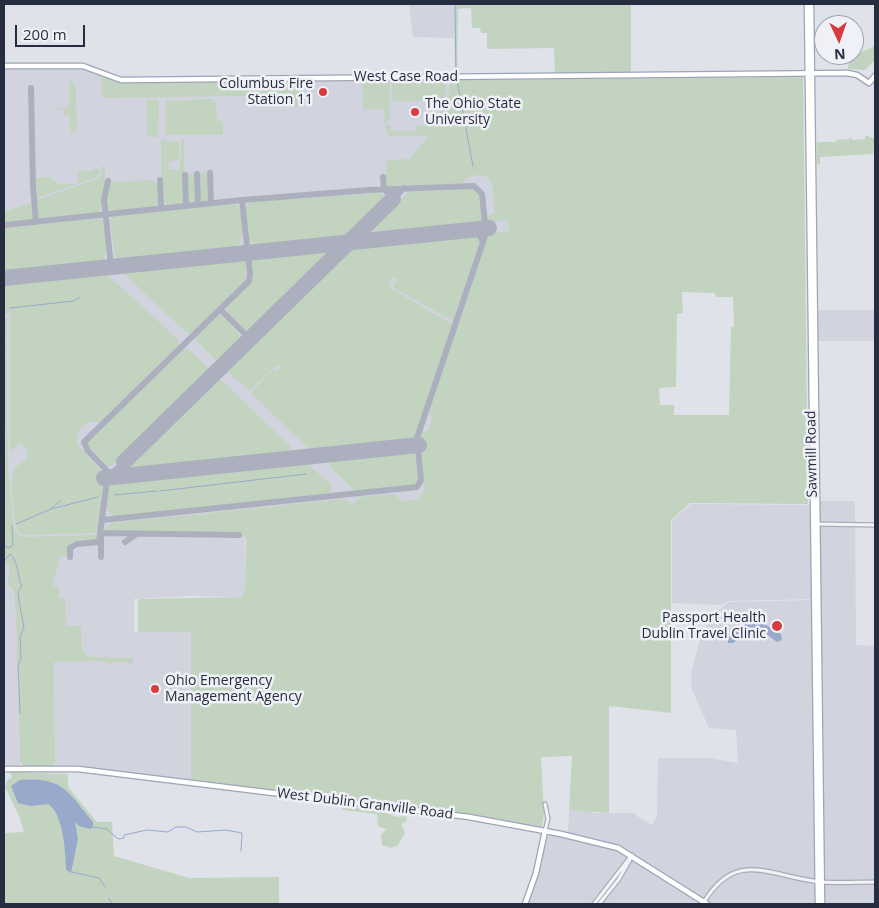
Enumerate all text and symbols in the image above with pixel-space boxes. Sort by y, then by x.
scale bar [18,15,88,47]
north arrow [814,15,864,65]
text: 200 m [23,24,67,44]
text: N [834,45,846,64]
street label: West Case Road [354,69,458,85]
place label: Columbus Fire Station 11 [219,76,313,108]
marker: Columbus Fire Station 11 [317,86,329,98]
place label: The Ohio State University [425,96,521,128]
marker: The Ohio State University [409,106,421,118]
street label: Sawmill Road [803,410,821,498]
place label: Passport Health Dublin Travel Clinic [641,610,766,642]
marker: Passport Health Dublin Travel Clinic [770,619,784,633]
place label: Ohio Emergency Management Agency [165,673,302,706]
marker: Ohio Emergency Management Agency [149,683,161,695]
street label: West Dublin Granville Road [276,785,454,823]

